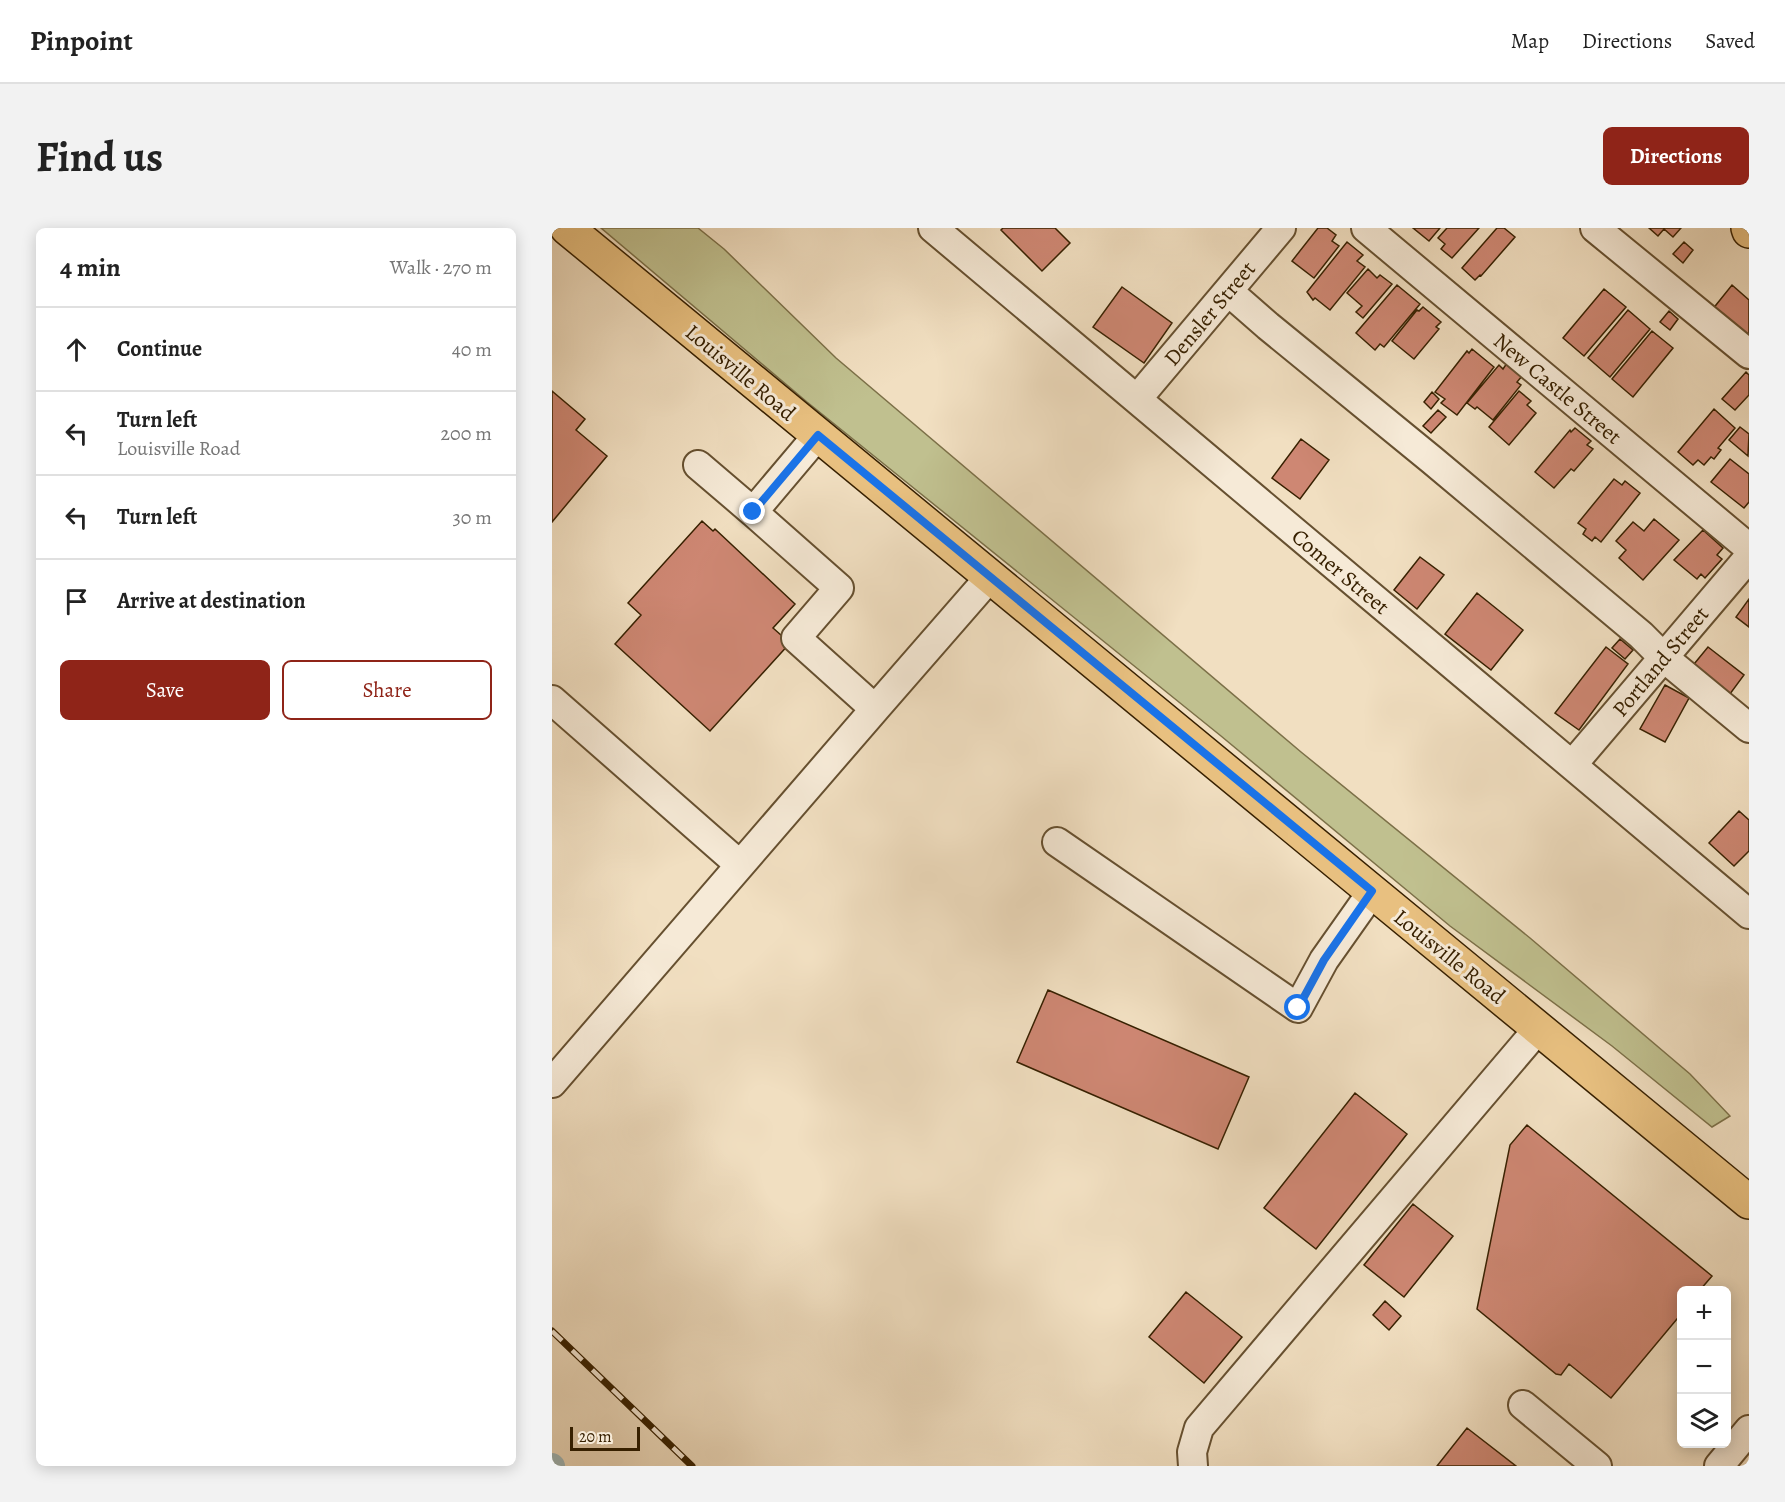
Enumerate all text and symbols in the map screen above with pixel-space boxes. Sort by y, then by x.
text: Pinpoint [30,22,133,60]
text: Map [1511,27,1549,55]
text: Directions [1582,27,1672,55]
text: Saved [1705,27,1755,55]
button: Directions [1603,127,1749,185]
text: Find us [36,128,163,185]
text: 4 min [60,250,121,285]
text: Walk · 270 m [390,254,492,281]
street label: Densler Street [1157,255,1263,372]
street label: Louisville Road [679,318,802,428]
street label: New Castle Street [1487,326,1628,451]
icon: ahead [60,333,93,366]
text: Continue [117,334,202,364]
text: 40 m [452,336,492,363]
text: Turn left [117,405,197,435]
icon: left [60,417,93,450]
text: 200 m [441,420,492,447]
text: Louisville Road [117,435,240,462]
route end [739,498,765,524]
icon: left [60,501,93,534]
text: Turn left [117,502,197,532]
text: 30 m [452,504,492,531]
street label: Comer Street [1285,522,1396,622]
icon: arrive [60,585,93,618]
text: Arrive at destination [117,586,306,616]
street label: Portland Street [1606,600,1716,723]
button: Save [60,660,270,720]
button: Share [282,660,492,720]
street label: Louisville Road [1387,902,1512,1011]
route start [1284,994,1310,1020]
map controls [1677,1286,1731,1448]
button: + [1677,1286,1731,1340]
button: − [1677,1340,1731,1394]
button: layers [1677,1394,1731,1448]
scale bar [570,1424,640,1452]
text: 20 m [579,1426,612,1448]

